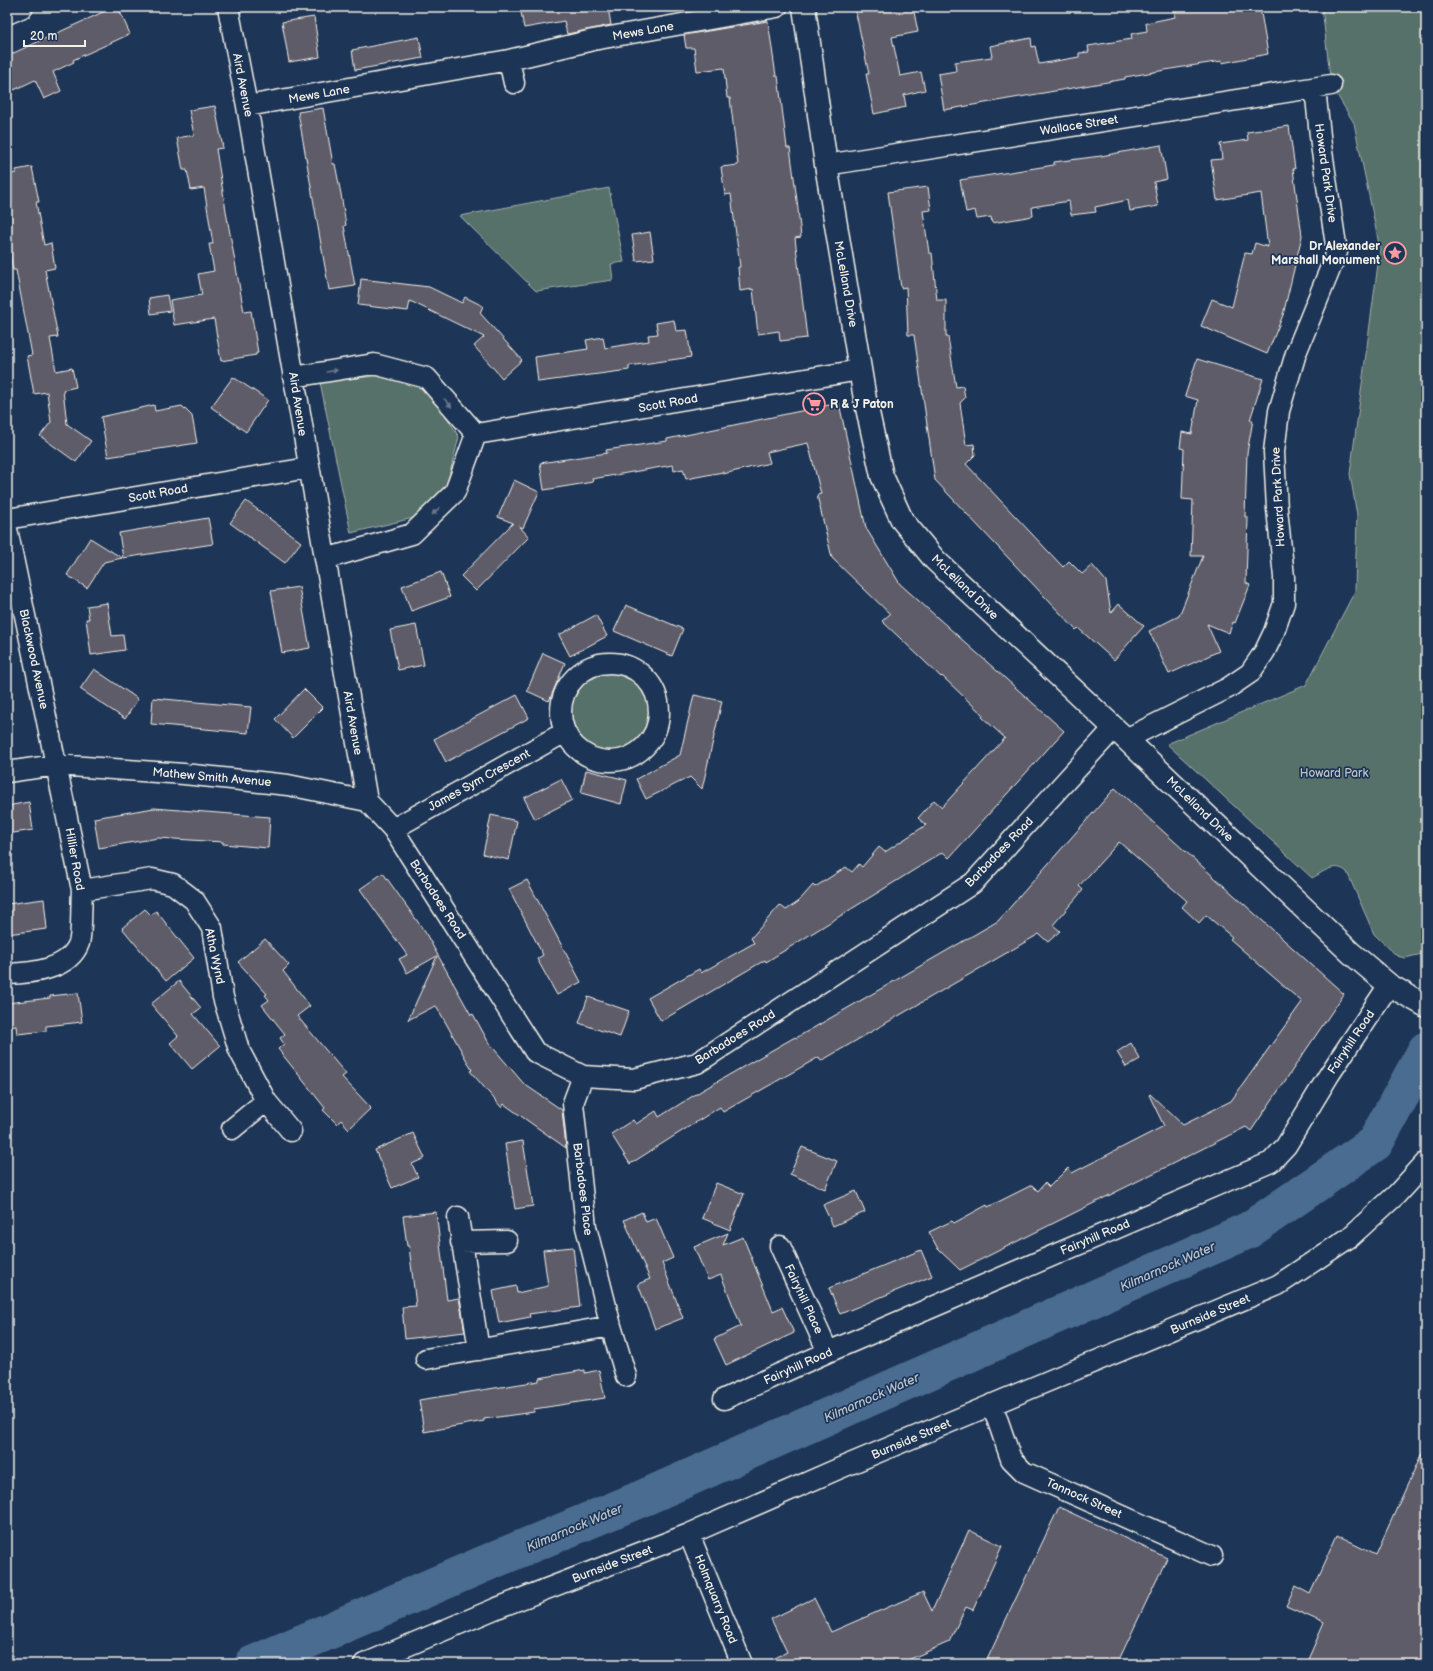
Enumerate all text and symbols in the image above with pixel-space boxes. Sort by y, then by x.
street label: Mews Lane [611,19,675,44]
scale bar [24,22,85,48]
text: 20 m [30,29,57,44]
street label: Aird Avenue [229,52,256,118]
street label: Mews Lane [287,82,351,107]
street label: Wallace Street [1039,112,1119,139]
street label: Howard Park Drive [1311,123,1340,224]
place label: Dr Alexander Marshall Monument [1271,239,1380,268]
street label: McLelland Drive [831,240,860,329]
place icon: Dr Alexander Marshall Monument [1382,240,1408,266]
one-way arrow [325,367,338,373]
street label: Aird Avenue [285,371,310,437]
street label: Scott Road [637,391,699,416]
supermarket icon: R & J Paton [801,391,827,417]
place label: R & J Paton [830,397,894,412]
one-way arrow [443,398,452,407]
street label: Howard Park Drive [1268,447,1289,547]
street label: Scott Road [127,481,189,506]
one-way arrow [431,506,441,515]
street label: McLelland Drive [928,552,1001,623]
street label: Blackwood Avenue [16,608,51,710]
street label: Aird Avenue [340,690,366,756]
street label: James Sym Crescent [426,746,533,815]
street label: Mathew Smith Avenue [152,765,272,790]
park label: Howard Park [1300,766,1368,781]
street label: McLelland Drive [1163,774,1236,845]
street label: Barbadoes Road [962,814,1037,891]
street label: Hillier Road [62,827,87,892]
street label: Barbadoes Road [406,857,469,942]
street label: Atha Wynd [201,927,228,986]
street label: Barbadoes Road [692,1007,778,1068]
street label: Fairyhill Road [1325,1007,1378,1077]
street label: Barbadoes Place [569,1142,596,1236]
street label: Fairyhill Road [1058,1216,1132,1259]
water label: Kilmarnock Water [1117,1238,1219,1295]
street label: Fairyhill Place [781,1262,826,1336]
street label: Burnside Street [1168,1291,1252,1338]
street label: Fairyhill Road [761,1345,835,1388]
water label: Kilmarnock Water [821,1369,923,1426]
street label: Burnside Street [869,1416,953,1463]
street label: Tannock Street [1044,1475,1124,1522]
water label: Kilmarnock Water [524,1500,626,1555]
street label: Burnside Street [570,1542,655,1587]
street label: Holmquarry Road [691,1552,740,1646]

